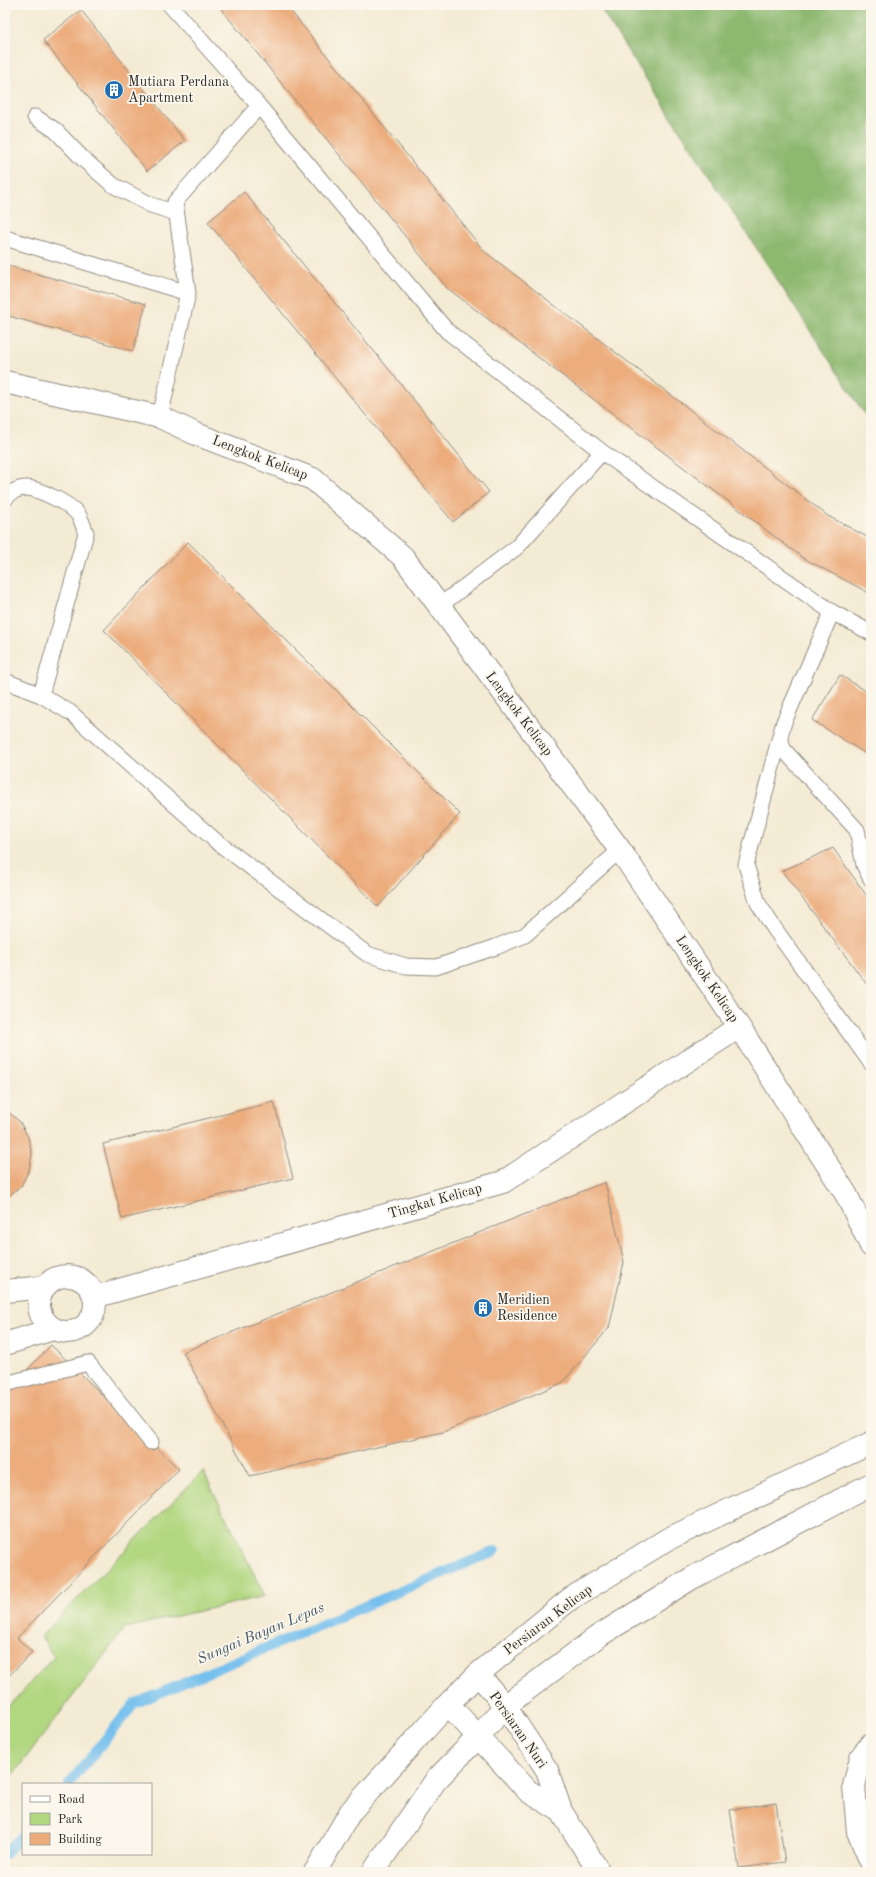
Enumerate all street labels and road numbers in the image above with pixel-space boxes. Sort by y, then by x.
street label: Lengkok Kelicap [210,433,310,483]
street label: Lengkok Kelicap [483,669,555,759]
street label: Lengkok Kelicap [673,933,741,1025]
street label: Tingkat Kelicap [387,1181,483,1221]
street label: Persiaran Kelicap [501,1582,595,1658]
street label: Persiaran Nuri [487,1689,550,1771]

